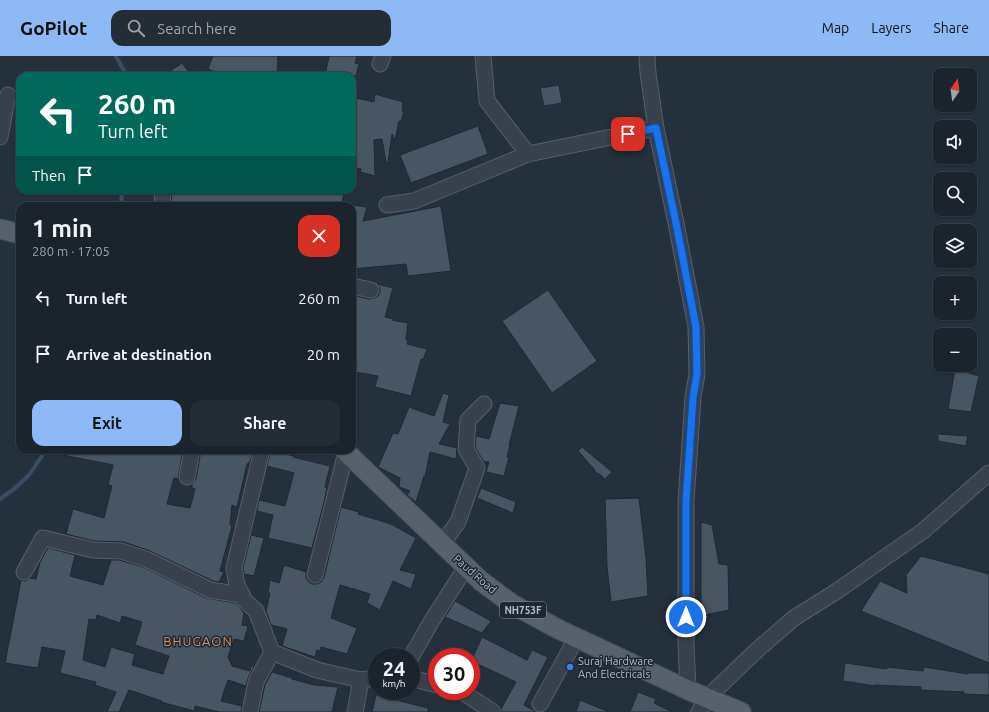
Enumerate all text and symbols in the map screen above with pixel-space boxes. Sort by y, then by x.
search box [111,10,391,46]
text: GoPilot [20,17,87,39]
icon: search [125,17,147,39]
text: Search here [157,20,237,37]
text: Map [822,20,849,36]
text: Layers [871,20,911,36]
text: Share [933,20,969,36]
north arrow [933,68,977,112]
map controls [933,68,977,372]
icon: left [32,88,84,140]
text: 260 m [98,88,176,119]
pin [611,117,645,151]
button: sound [933,120,977,164]
text: Turn left [98,121,168,141]
icon: arrive [617,123,639,145]
icon: arrive [74,164,96,186]
text: Then [32,167,66,184]
button: search [933,172,977,216]
text: 1 min [32,215,93,242]
button: close [298,215,340,257]
button: layers [933,224,977,268]
text: 280 m · 17:05 [32,244,110,258]
button: + [933,276,977,320]
icon: left [32,287,54,309]
text: Turn left [66,290,127,307]
text: 260 m [298,290,340,307]
button: − [933,328,977,372]
icon: arrive [32,343,54,365]
text: Arrive at destination [66,346,212,363]
text: 20 m [307,346,340,363]
button: Exit [32,400,182,446]
button: Share [190,400,340,446]
street label: Paud Road [451,552,499,596]
position arrow [665,596,707,638]
road number: NH753F [500,602,546,618]
district label: BHUGAON [163,634,233,648]
speed limit sign: 30 [428,648,480,700]
place label: Suraj Hardware And Electricals [578,655,653,680]
text: 24 [383,657,405,680]
marker: Suraj Hardware And Electricals [565,662,575,672]
text: km/h [382,678,406,689]

